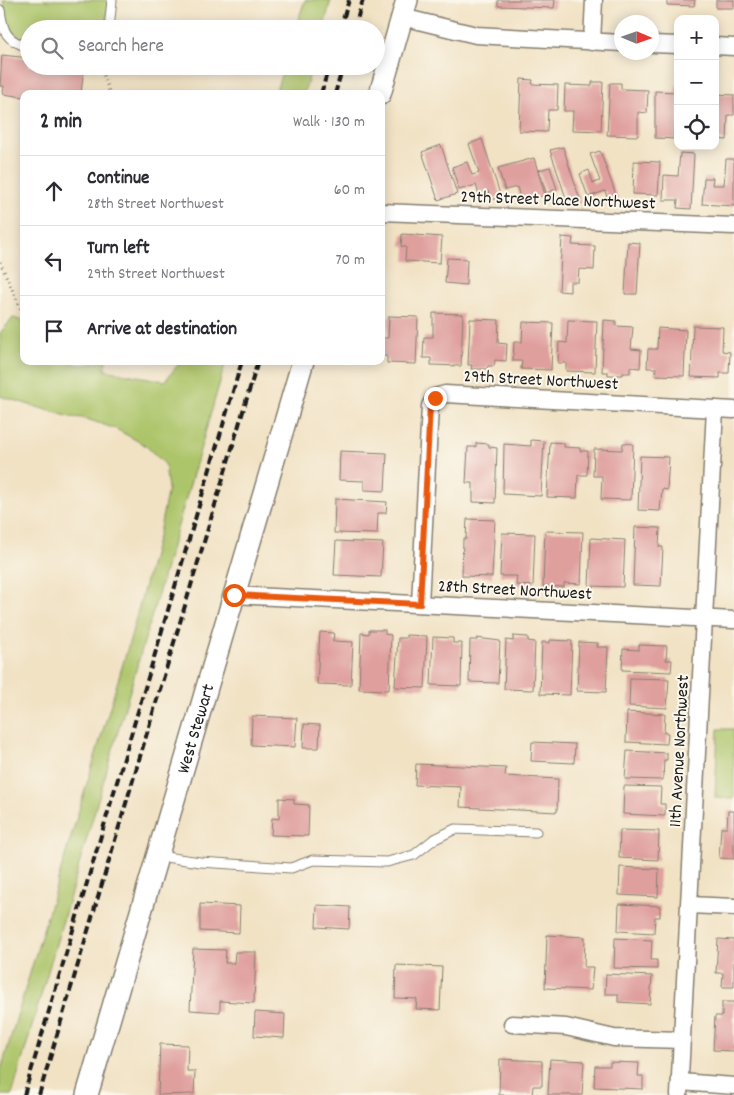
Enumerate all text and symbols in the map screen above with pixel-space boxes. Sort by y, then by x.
north arrow [614,15,659,60]
map controls [674,15,719,150]
button: + [674,15,719,60]
search box [20,20,385,75]
icon: search [38,34,66,62]
text: Search here [78,34,164,61]
button: − [674,60,719,105]
button: locate [674,105,719,150]
text: 2 min [40,108,82,138]
text: Walk · 130 m [293,111,365,134]
text: Continue [87,166,149,193]
icon: ahead [40,177,68,205]
text: 60 m [334,179,365,202]
street label: 29th Street Place Northwest [460,186,656,217]
text: 28th Street Northwest [87,193,224,216]
text: Turn left [87,236,150,263]
icon: left [40,247,68,275]
text: 70 m [335,249,365,272]
text: 29th Street Northwest [87,263,225,286]
icon: arrive [40,317,68,345]
text: Arrive at destination [87,317,237,344]
street label: 29th Street Northwest [463,365,619,398]
route end [424,387,447,410]
street label: 28th Street Northwest [437,575,593,608]
route start [223,584,246,607]
street label: 11th Avenue Northwest [664,674,697,828]
street label: West Stewart [172,681,222,777]

